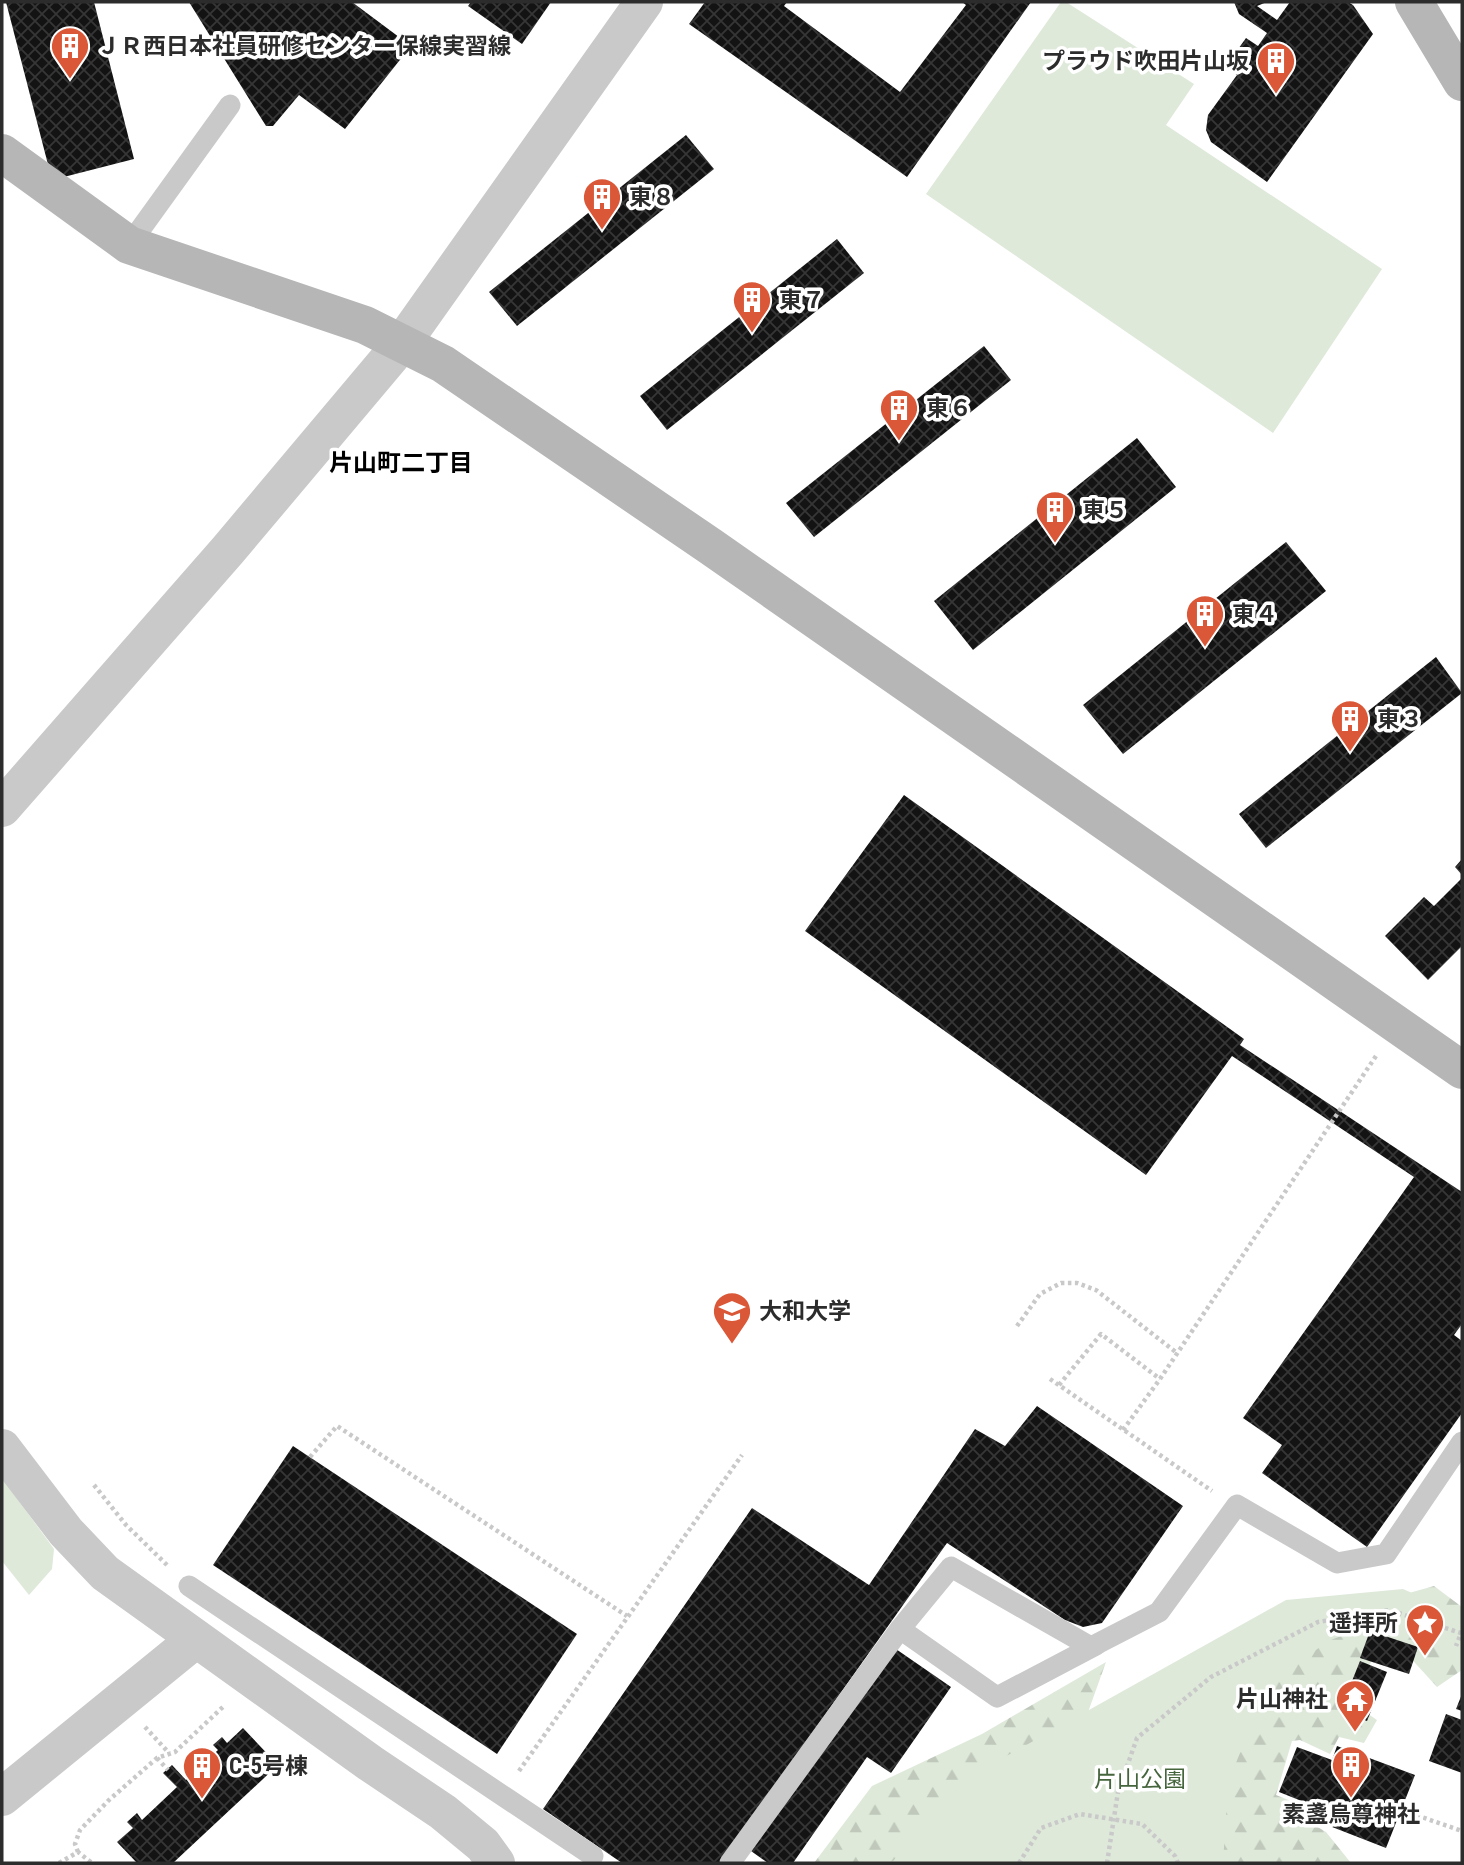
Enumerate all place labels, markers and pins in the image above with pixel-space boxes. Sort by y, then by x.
building icon: ＪＲ西日本社員研修センター保線実習線 [49,25,91,80]
place label: ＪＲ西日本社員研修センター保線実習線 [97,33,511,60]
building icon: プラウド吹田片山坂 [1255,40,1297,95]
place label: プラウド吹田片山坂 [1042,48,1249,75]
building icon: 東８ [581,176,623,231]
place label: 東８ [629,184,675,211]
building icon: 東７ [731,279,773,334]
place label: 東７ [779,287,825,314]
building icon: 東６ [878,387,920,442]
place label: 東６ [926,395,972,422]
building icon: 東５ [1034,489,1076,544]
place label: 東５ [1082,497,1128,524]
building icon: 東４ [1184,593,1226,648]
place label: 東４ [1232,601,1278,628]
building icon: 東３ [1329,698,1371,753]
place label: 東３ [1377,706,1423,733]
school or university icon: 大和大学 [711,1290,753,1345]
place label: 大和大学 [759,1298,851,1325]
place icon: 遥拝所 [1404,1602,1446,1657]
place label: 遥拝所 [1329,1610,1398,1637]
temple icon: 片山神社 [1334,1678,1376,1733]
place label: 片山神社 [1236,1686,1328,1713]
building icon: 素盞烏尊神社 [1330,1744,1372,1799]
building icon: C-5号棟 [181,1745,223,1800]
place label: C-5号棟 [229,1753,308,1780]
place label: 素盞烏尊神社 [1282,1801,1420,1828]

